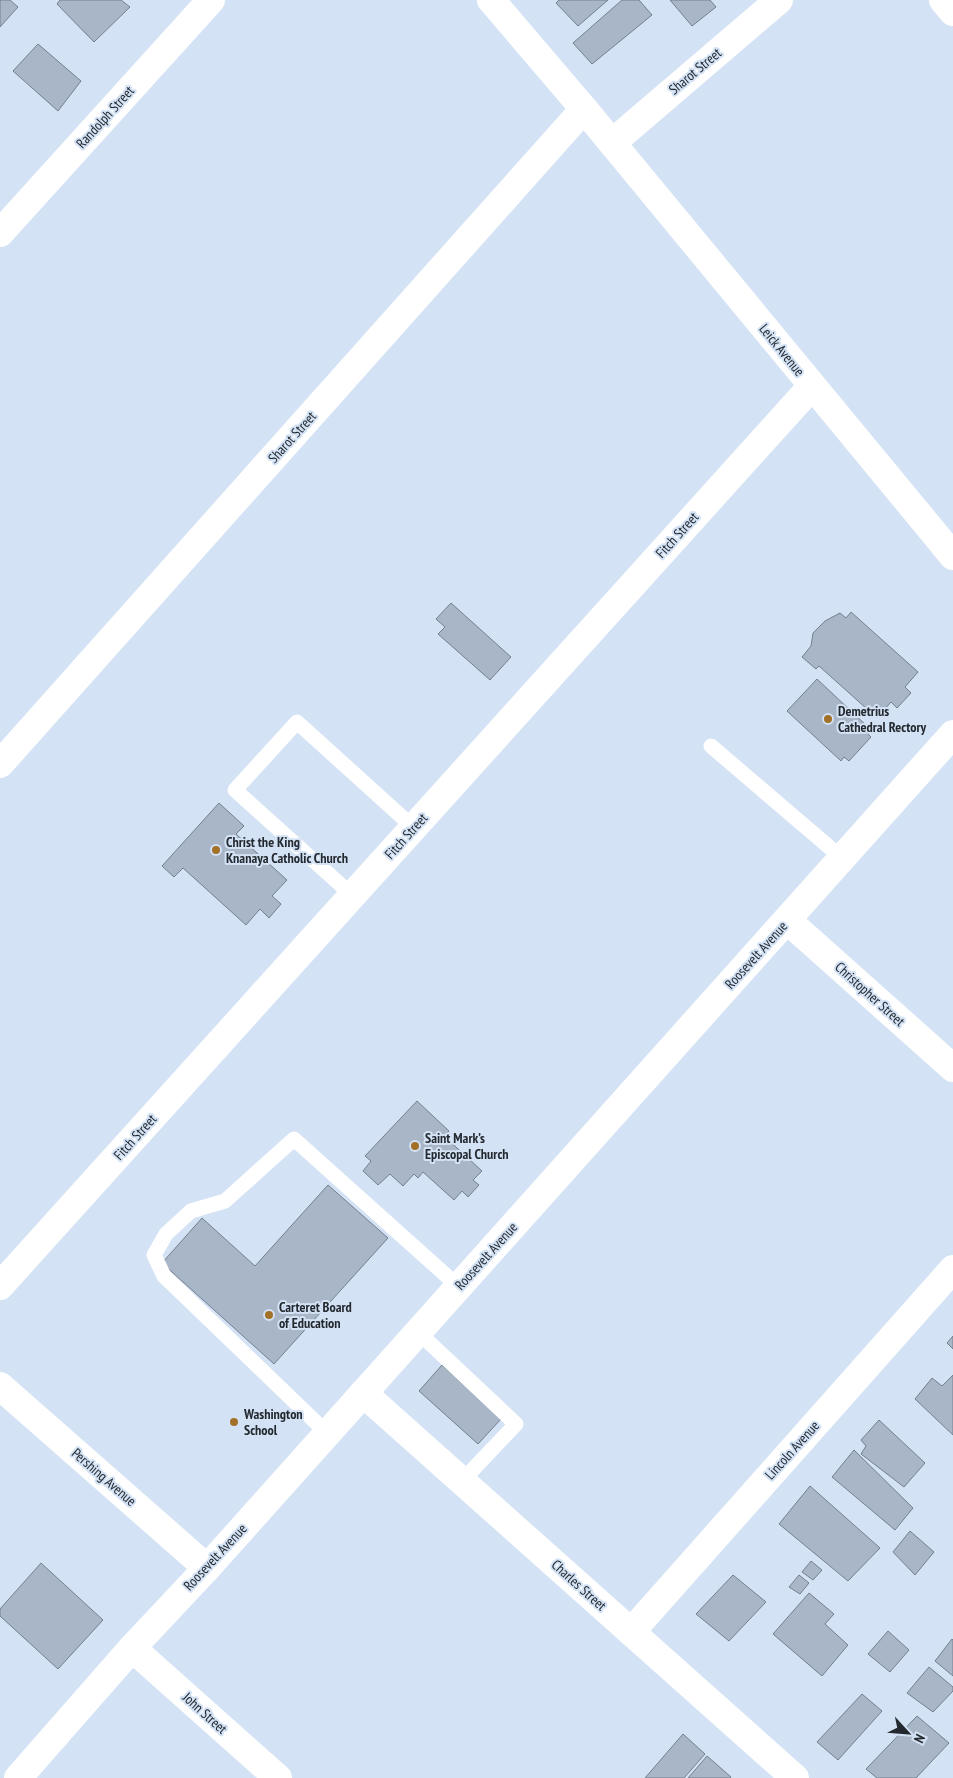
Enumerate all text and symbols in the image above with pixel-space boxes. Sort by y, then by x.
street label: Sharot Street [665,44,725,98]
street label: Randolph Street [72,82,138,152]
street label: Leick Avenue [755,320,809,380]
street label: Sharot Street [264,407,320,467]
street label: Fitch Street [652,508,702,562]
place label: Demetrius Cathedral Rectory [838,702,927,736]
marker: Demetrius Cathedral Rectory [822,713,834,725]
street label: Fitch Street [381,809,431,863]
place label: Christ the King Knanaya Catholic Church [226,833,348,867]
marker: Christ the King Knanaya Catholic Church [210,844,222,856]
street label: Roosevelt Avenue [721,917,791,993]
street label: Christopher Street [831,958,909,1030]
street label: Fitch Street [110,1110,160,1164]
place label: Saint Mark’s Episcopal Church [425,1129,509,1163]
marker: Saint Mark’s Episcopal Church [409,1140,421,1152]
street label: Roosevelt Avenue [451,1218,521,1294]
place label: Carteret Board of Education [279,1298,352,1332]
marker: Carteret Board of Education [263,1309,275,1321]
place label: Washington School [243,1405,303,1439]
marker: Washington School [228,1416,240,1428]
street label: Lincoln Avenue [761,1417,823,1483]
street label: Pershing Avenue [68,1444,140,1510]
street label: Roosevelt Avenue [179,1520,251,1594]
street label: Charles Street [548,1556,610,1614]
street label: John Street [178,1688,231,1738]
north arrow [883,1708,933,1758]
text: N [910,1731,929,1746]

